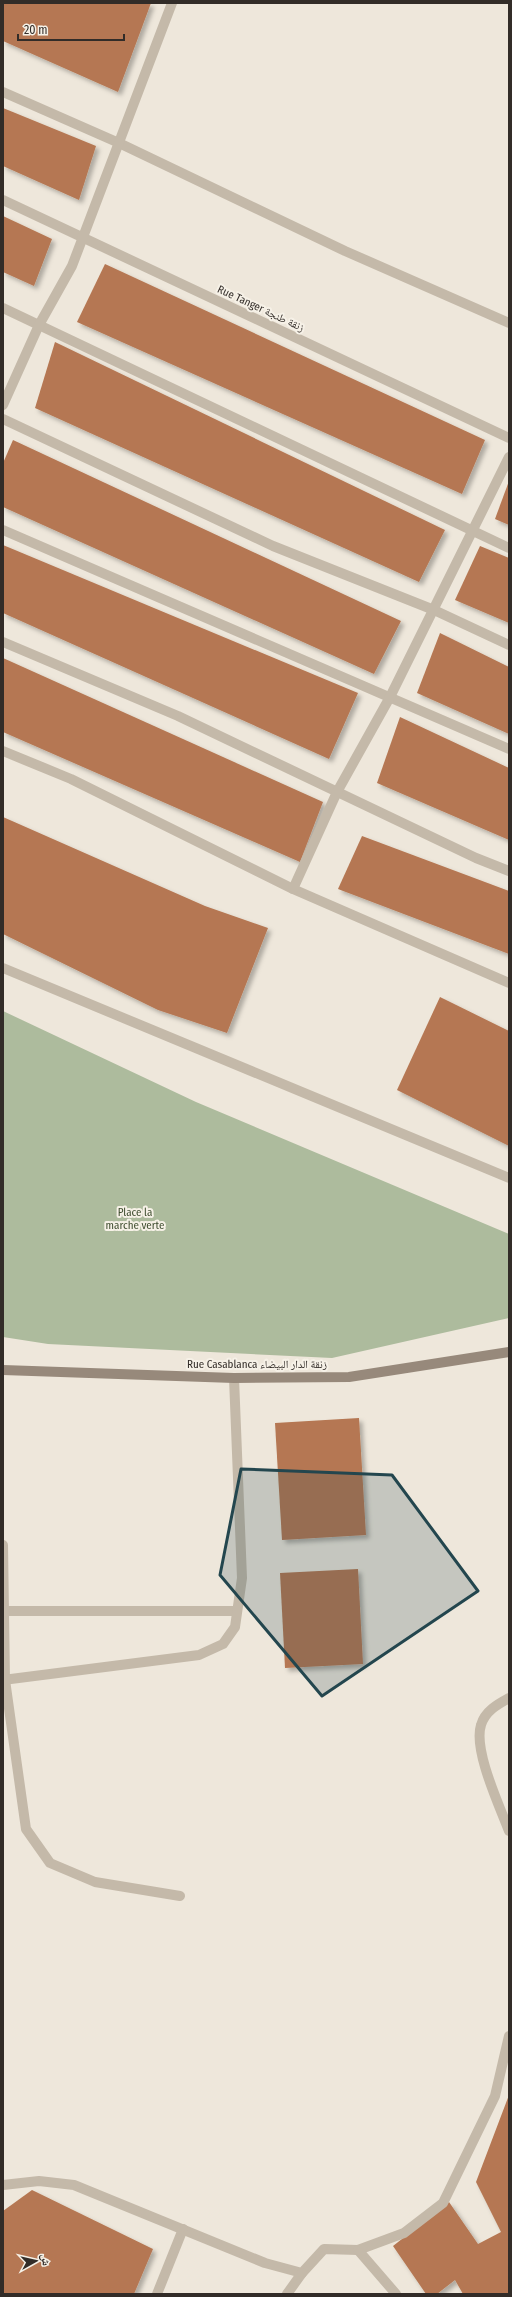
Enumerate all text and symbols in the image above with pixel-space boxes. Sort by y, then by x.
scale bar [18,16,124,42]
text: 20 m [24,23,48,37]
street label: Rue Tanger زنقة طنجة [215,283,306,334]
park label: Place la marche verte [106,1206,164,1232]
street label: Rue Casablanca زنقة الدار البيضاء [187,1358,327,1371]
north arrow [16,2241,56,2281]
text: ش [37,2253,53,2267]

